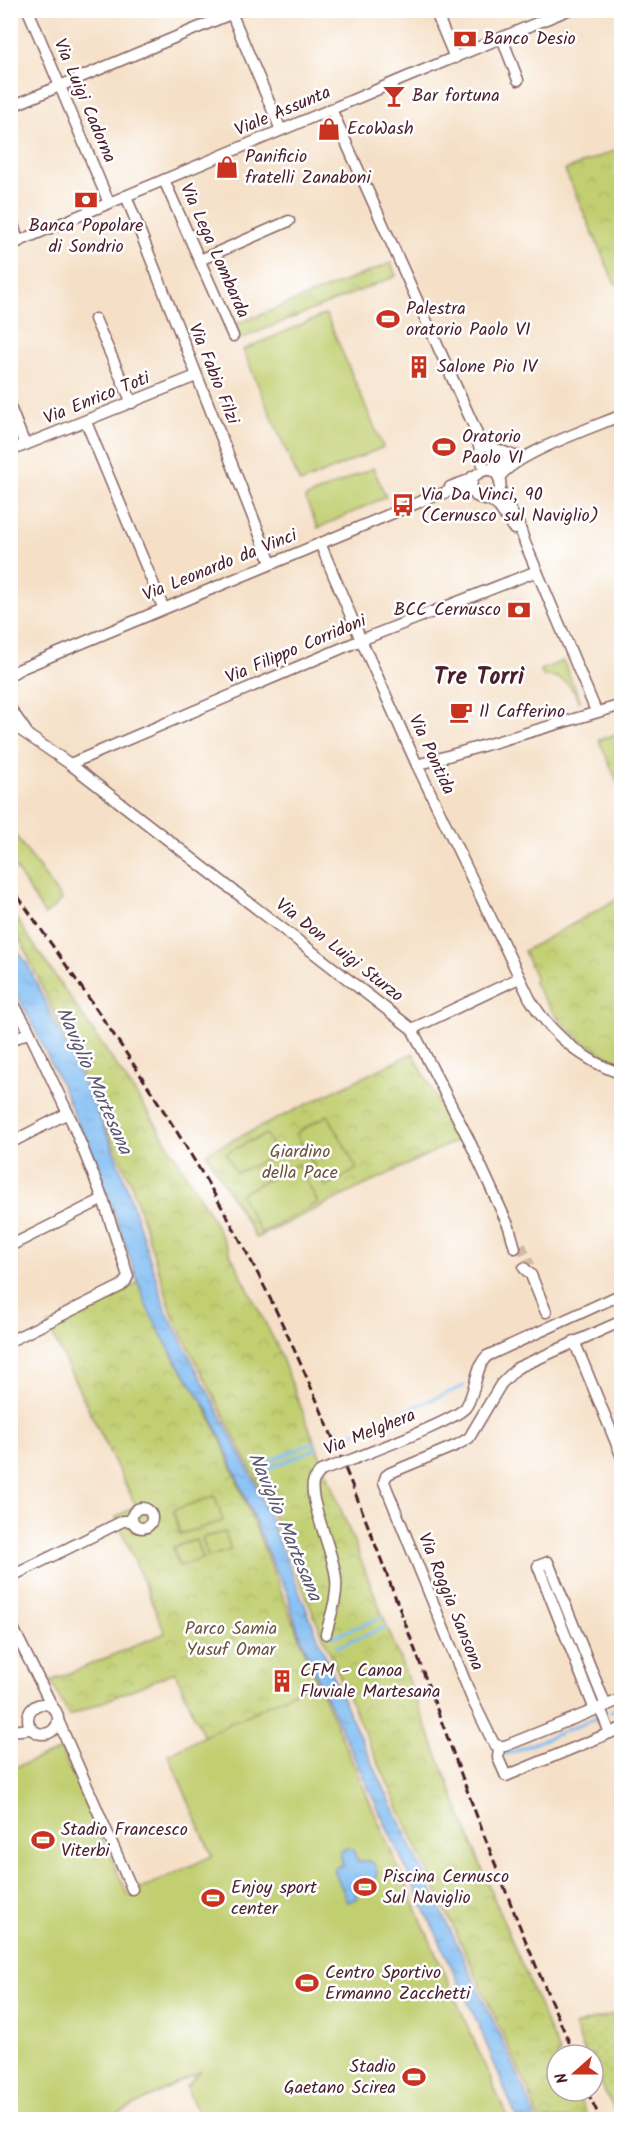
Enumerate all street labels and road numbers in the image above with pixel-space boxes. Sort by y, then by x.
street label: Via Luigi Cadorna [45,34,123,168]
street label: Viale Assunta [230,79,336,145]
street label: Via Lega Lombarda [171,179,257,323]
street label: Via Fabio Filzi [180,319,247,430]
street label: Via Enrico Toti [40,364,155,433]
street label: Via Leonardo da Vinci [138,522,302,610]
street label: Via Filippo Corridoni [221,607,372,693]
street label: Via Pontida [400,710,462,800]
street label: Via Don Luigi Sturzo [269,892,409,1010]
street label: Via Melghera [320,1401,420,1465]
street label: Via Roggia Sansona [409,1529,491,1675]

